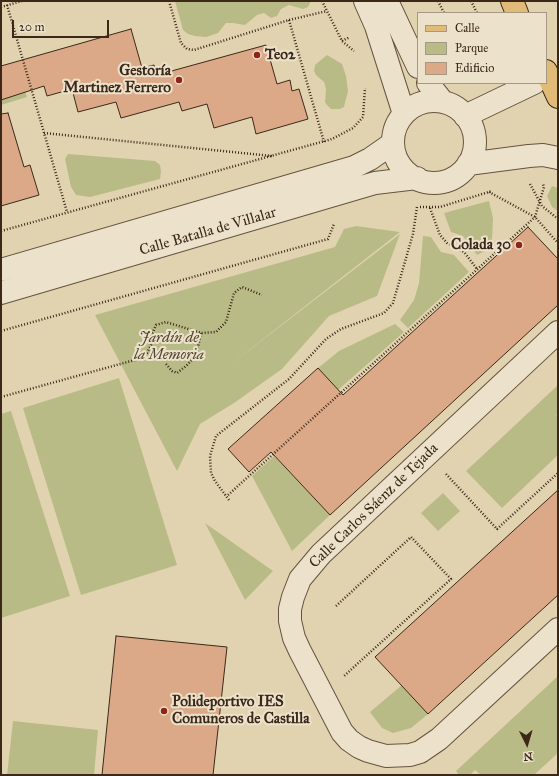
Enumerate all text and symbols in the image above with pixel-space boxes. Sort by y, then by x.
scale bar [14,12,111,38]
legend [417,12,547,84]
text: 20 m [19,20,45,34]
text: Calle [455,21,480,35]
text: Parque [455,41,488,55]
place label: Teo2 [265,46,295,64]
marker: Teo2 [252,50,262,60]
text: Edificio [455,61,494,75]
place label: Gestoría Martinez Ferrero [63,62,171,97]
marker: Gestoría Martinez Ferrero [174,75,184,85]
street label: Calle Batalla de Villalar [137,204,279,260]
place label: Colada 30 [451,236,511,254]
marker: Colada 30 [514,240,524,250]
park label: Jardín de la Memoria [134,329,204,364]
street label: Calle Carlos Sáenz de Tejada [306,440,442,572]
place label: Polideportivo IES Comuneros de Castilla [172,693,310,728]
marker: Polideportivo IES Comuneros de Castilla [159,706,169,716]
north arrow [507,724,547,764]
text: N [523,750,533,763]

